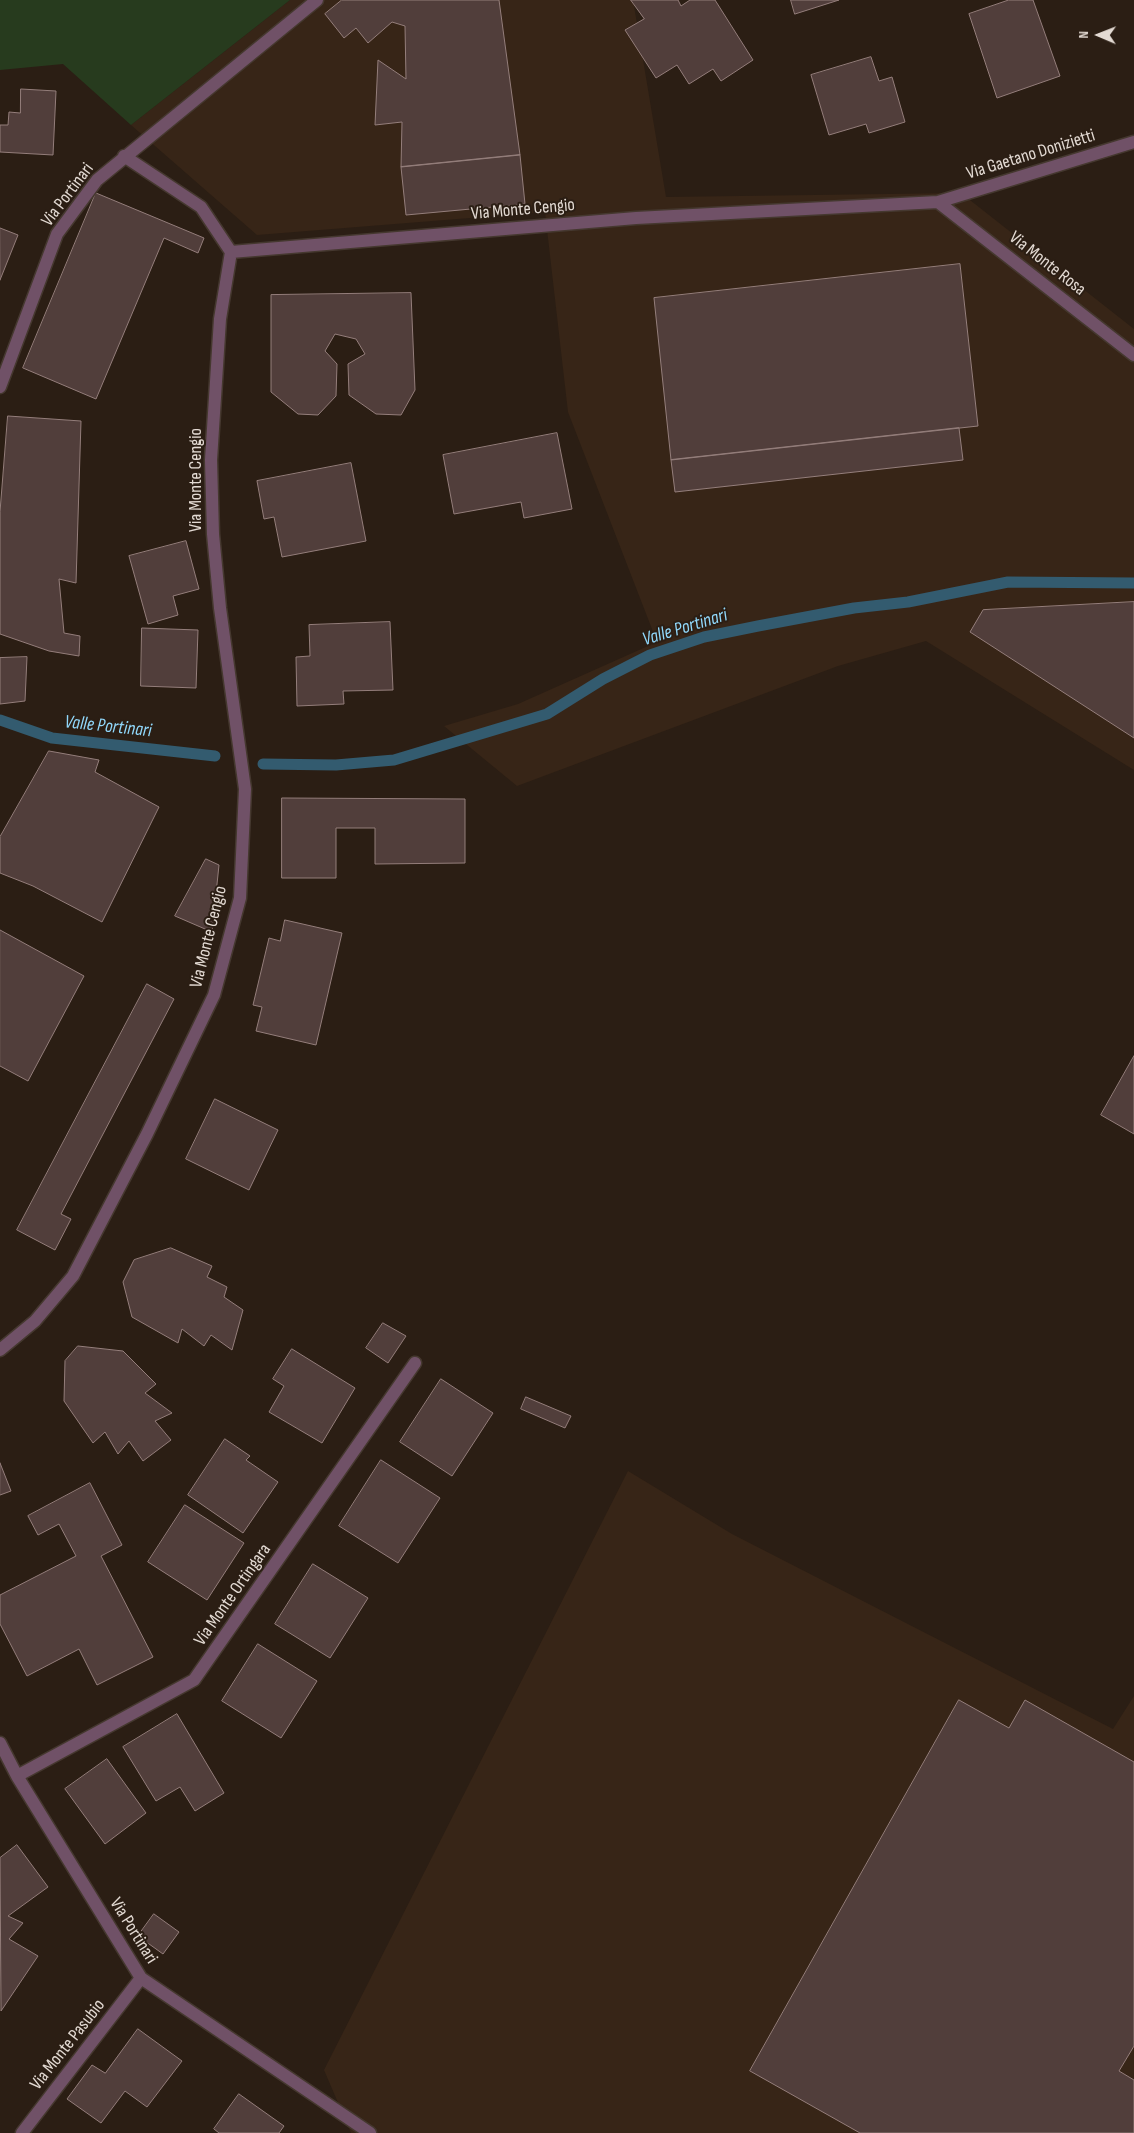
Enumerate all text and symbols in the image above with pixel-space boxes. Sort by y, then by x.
north arrow [1074,10,1124,60]
text: N [1075,31,1092,39]
street label: Via Gaetano Donizietti [964,125,1098,185]
street label: Via Portinari [37,159,99,231]
street label: Via Monte Cengio [470,195,576,225]
street label: Via Monte Rosa [1004,227,1090,301]
street label: Via Monte Cengio [185,428,207,532]
water label: Valle Portinari [640,604,730,652]
water label: Valle Portinari [63,711,153,743]
street label: Via Monte Cengio [186,884,232,990]
street label: Via Monte Ortingara [190,1540,276,1650]
street label: Via Portinari [104,1894,162,1968]
street label: Via Monte Pasubio [26,1995,110,2095]

